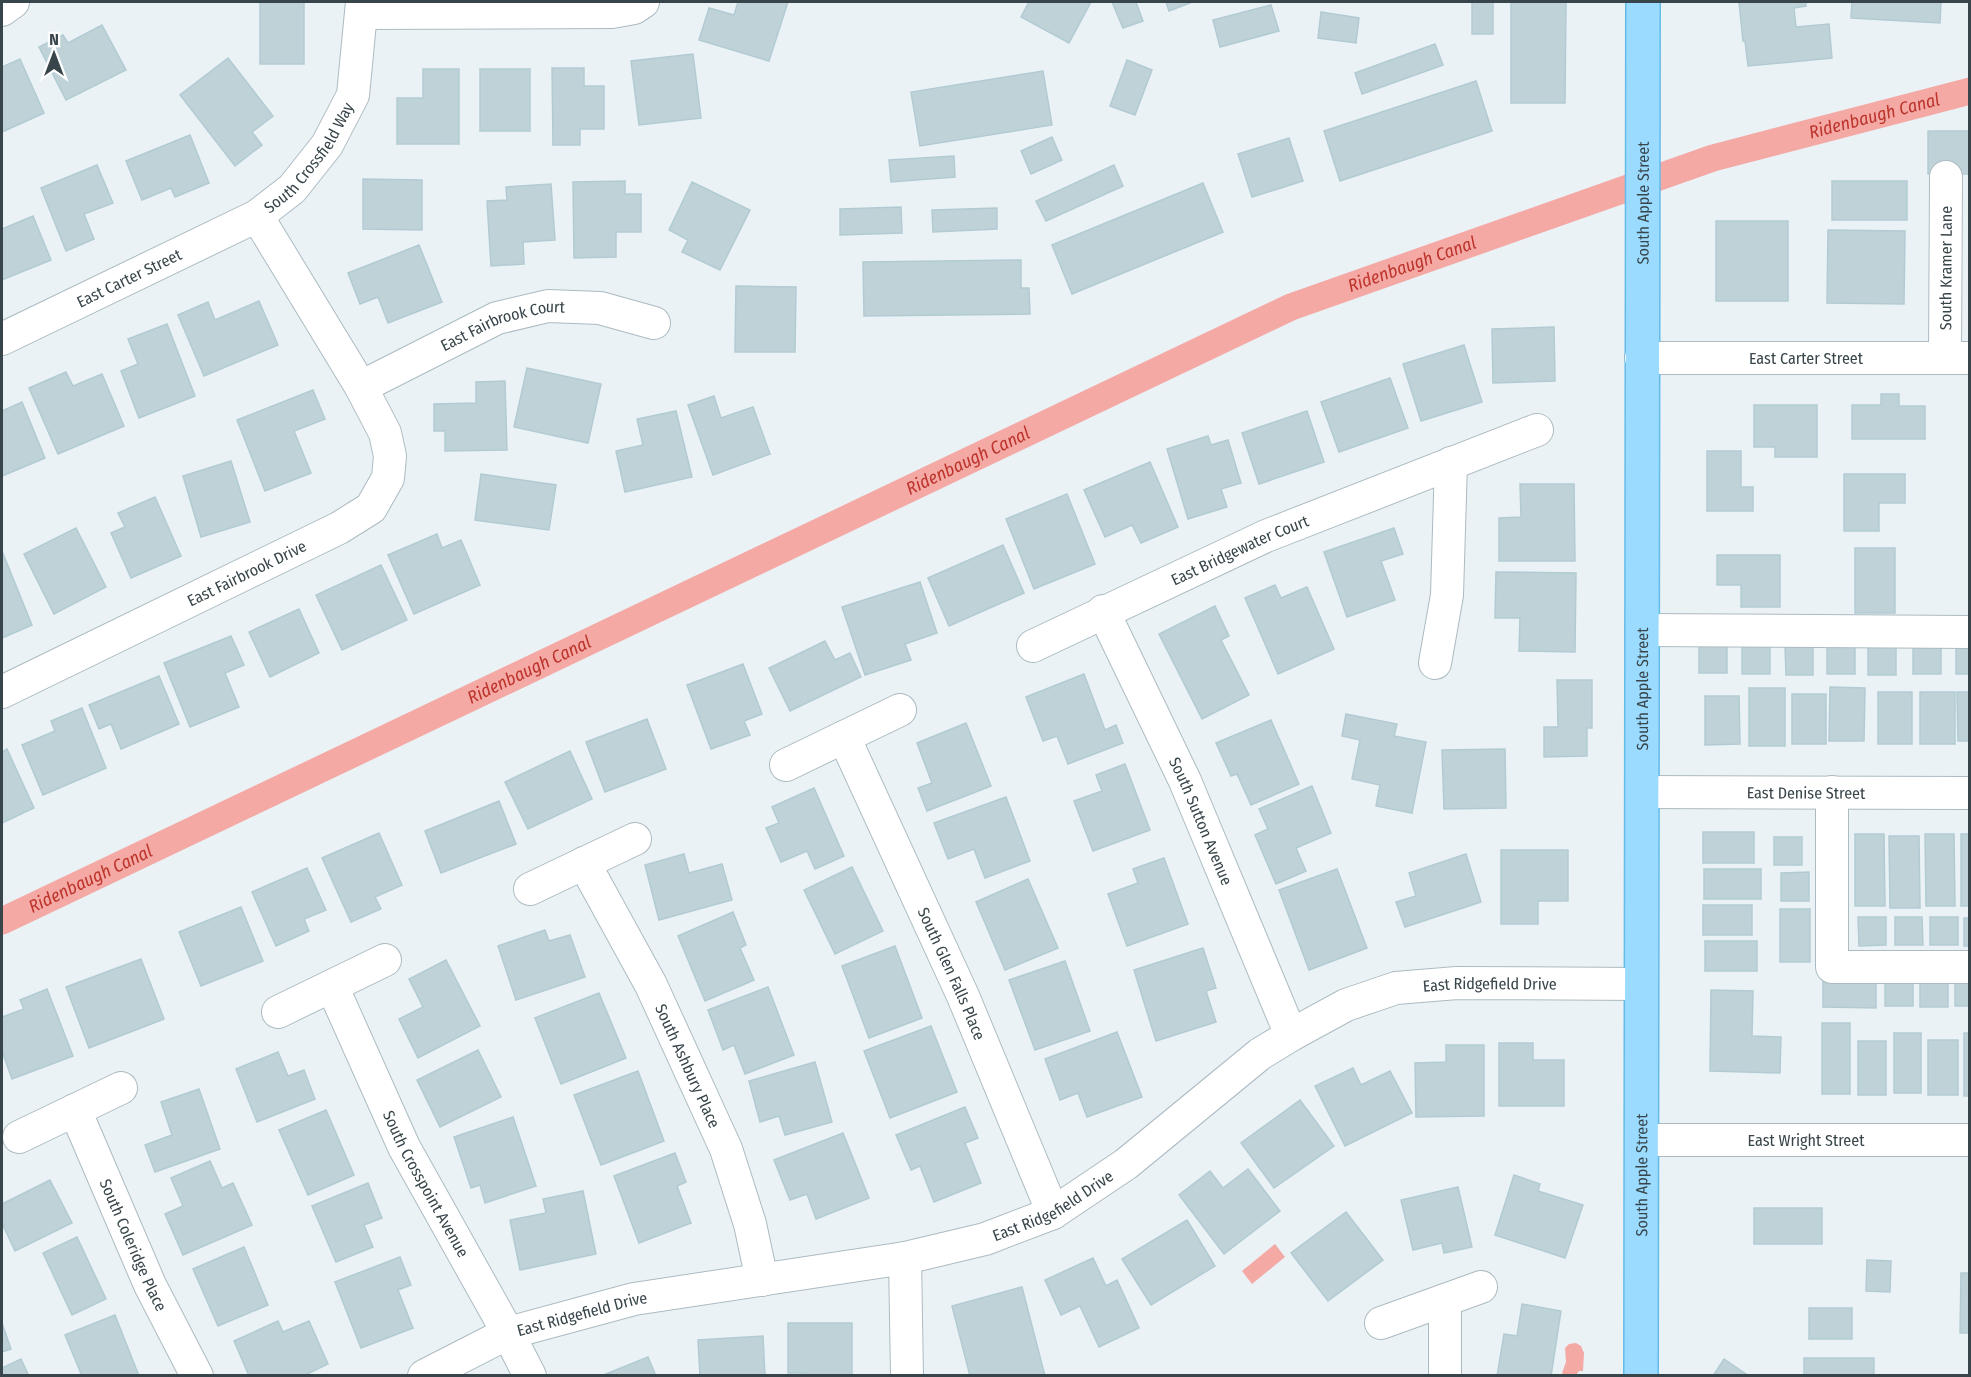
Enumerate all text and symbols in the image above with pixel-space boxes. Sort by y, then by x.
north arrow [24,24,84,84]
text: N [49,30,59,49]
water label: Ridenbaugh Canal [1806,88,1942,144]
street label: South Crossfield Way [260,98,358,217]
street label: South Apple Street [1634,141,1653,264]
street label: South Kramer Lane [1936,206,1956,330]
water label: Ridenbaugh Canal [1345,231,1479,297]
street label: East Carter Street [74,245,185,311]
street label: East Fairbrook Court [437,297,566,355]
street label: East Carter Street [1749,349,1864,368]
water label: Ridenbaugh Canal [903,422,1034,500]
street label: East Bridgewater Court [1168,511,1312,589]
street label: East Fairbrook Drive [184,536,310,610]
street label: South Apple Street [1633,627,1652,750]
water label: Ridenbaugh Canal [464,631,595,709]
street label: South Sutton Avenue [1165,754,1236,888]
street label: East Denise Street [1747,783,1866,803]
water label: Ridenbaugh Canal [25,840,156,918]
street label: South Glen Falls Place [914,904,989,1043]
street label: East Ridgefield Drive [1422,974,1557,996]
street label: South Ashbury Place [651,1001,724,1131]
street label: South Crosspoint Avenue [379,1108,473,1261]
street label: South Apple Street [1632,1113,1651,1236]
street label: East Wright Street [1748,1131,1865,1150]
street label: East Ridgefield Drive [990,1166,1117,1245]
street label: South Coleridge Place [96,1176,171,1314]
street label: East Ridgefield Drive [515,1288,649,1340]

